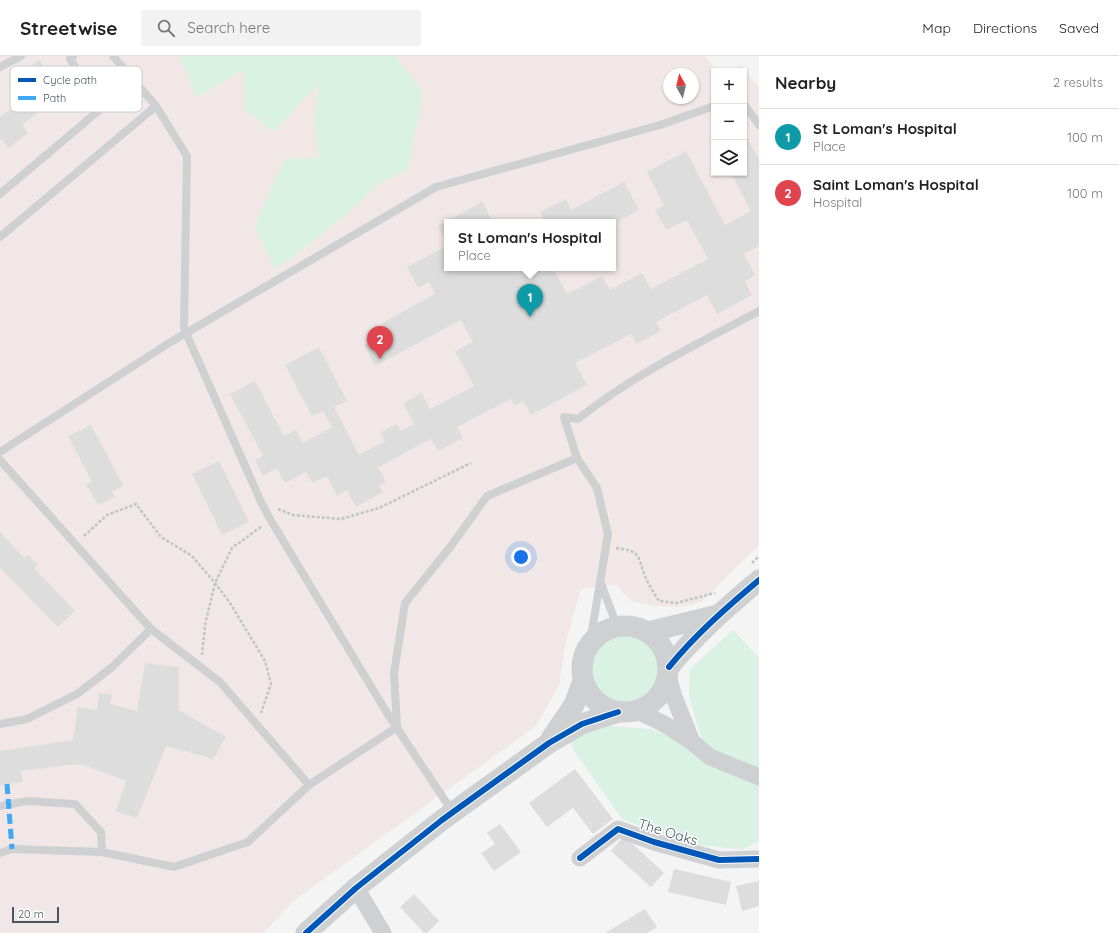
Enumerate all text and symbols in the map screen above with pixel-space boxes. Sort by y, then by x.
search box [141,10,421,46]
text: Streetwise [20,16,117,40]
icon: search [155,17,177,39]
text: Search here [187,18,270,37]
text: Map [922,19,951,37]
text: Directions [973,19,1037,37]
text: Saved [1059,19,1099,37]
legend [10,66,142,112]
north arrow [663,68,699,104]
map controls [711,68,747,176]
button: + [711,68,747,104]
text: Nearby [775,72,836,93]
text: Cycle path [43,73,97,87]
text: 2 results [1053,74,1103,90]
text: Path [43,91,66,105]
button: − [711,104,747,140]
text: St Loman's Hospital [813,119,957,138]
text: 1 [785,129,791,145]
text: 100 m [1067,129,1103,145]
text: Place [813,138,846,154]
button: layers [711,140,747,176]
text: Saint Loman's Hospital [813,175,979,194]
text: 2 [784,185,792,201]
text: 100 m [1067,185,1103,201]
text: Hospital [813,194,862,210]
popup [444,219,616,271]
text: St Loman's Hospital [458,228,602,247]
text: Place [458,247,491,263]
pin: 1 [517,284,543,317]
pin: 2 [367,326,393,359]
your location [511,547,531,567]
street label: The Oaks [636,814,700,850]
scale bar [12,905,59,924]
text: 20 m [18,907,44,921]

